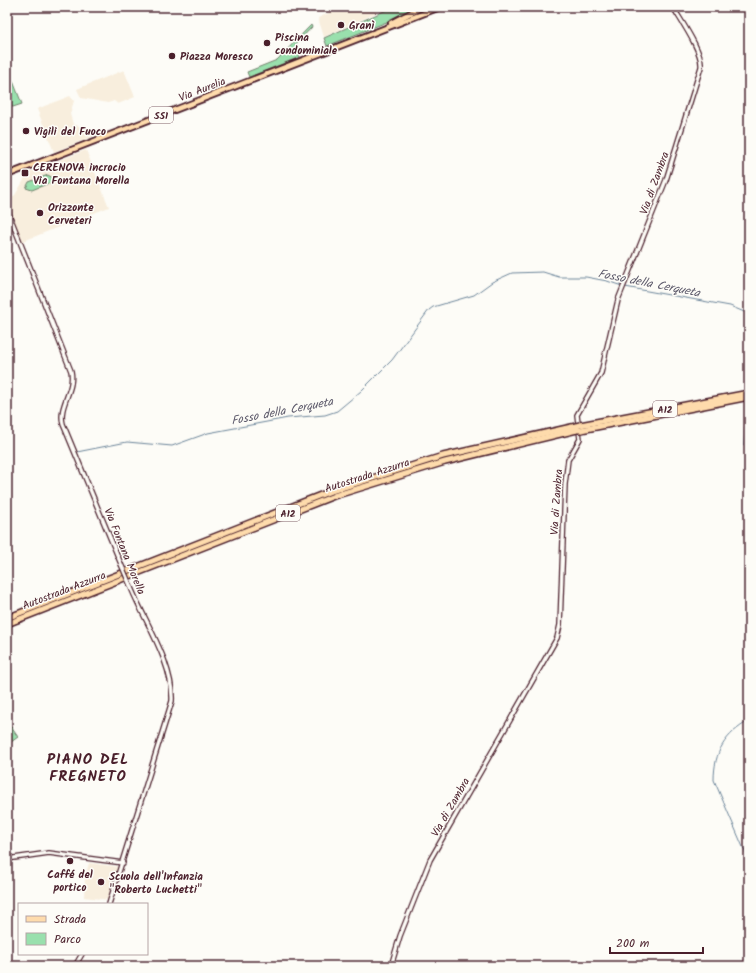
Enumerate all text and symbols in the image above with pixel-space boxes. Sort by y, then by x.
place label: Granì [349,17,375,35]
marker: Granì [336,20,346,30]
place label: Piscina condominiale [275,29,338,60]
marker: Piscina condominiale [262,38,272,48]
place label: Piazza Moresco [180,48,253,66]
marker: Piazza Moresco [167,51,177,61]
street label: Via Aurelia [176,73,229,107]
road number: SS1 [149,107,173,123]
place label: Vigili del Fuoco [34,123,106,141]
marker: Vigili del Fuoco [21,126,31,136]
street label: Via di Zambra [635,149,675,217]
place label: CERENOVA incrocio Via Fontana Morella [33,159,130,190]
marker: CERENOVA incrocio Via Fontana Morella [20,168,30,178]
place label: Orizzonte Cerveteri [48,199,94,230]
marker: Orizzonte Cerveteri [35,208,45,218]
water label: Fosso della Cerqueta [596,264,703,303]
water label: Fosso della Cerqueta [229,392,336,431]
road number: A12 [653,401,677,417]
street label: Autostrada Azzurra [323,454,412,498]
street label: Via di Zambra [546,469,568,536]
street label: Via Fontana Morella [98,505,150,598]
road number: A12 [276,505,300,521]
street label: Autostrada Azzurra [20,567,109,615]
district label: PIANO DEL FREGNETO [47,748,129,789]
street label: Via di Zambra [427,774,475,841]
marker: Caffé del portico [65,856,75,866]
place label: Caffé del portico [47,866,93,897]
place label: Scuola dell'Infanzia "Roberto Luchetti" [109,868,203,899]
marker: Scuola dell'Infanzia "Roberto Luchetti" [96,877,106,887]
legend [18,903,148,955]
text: Strada [54,910,87,929]
scale bar [610,929,703,955]
text: Parco [54,930,81,949]
text: 200 m [616,934,650,953]

